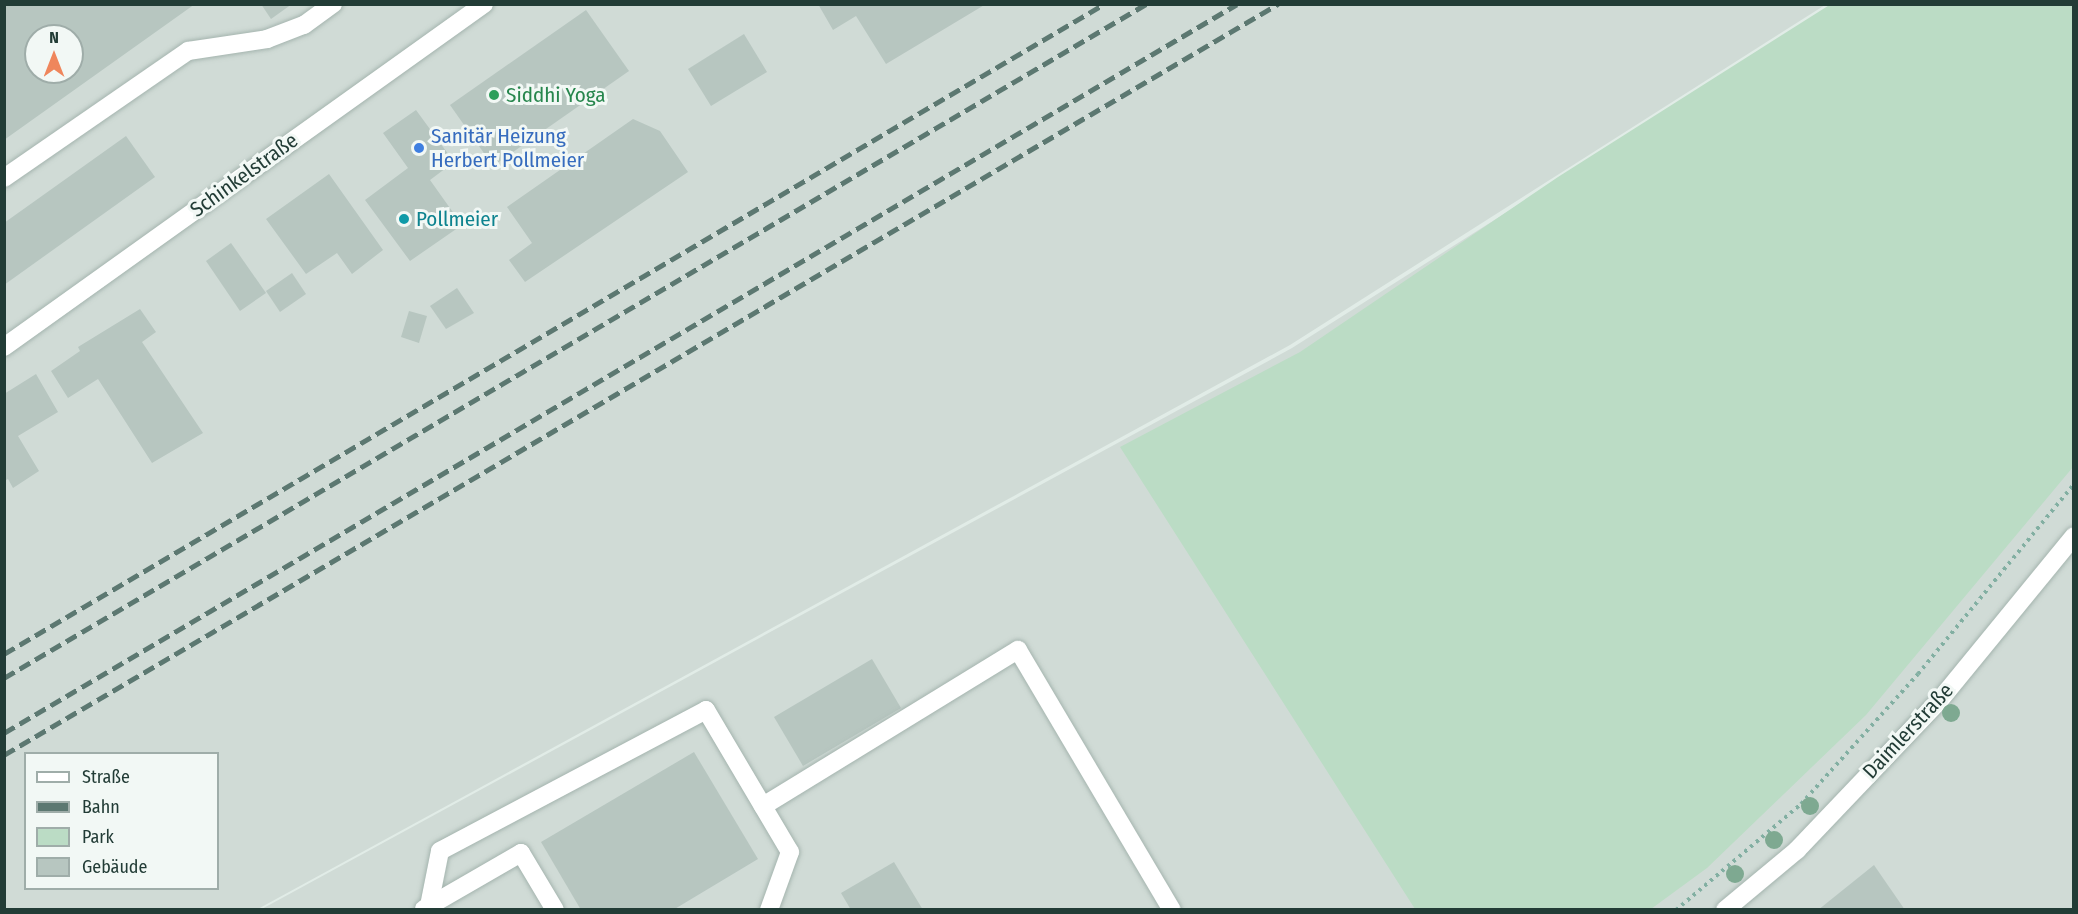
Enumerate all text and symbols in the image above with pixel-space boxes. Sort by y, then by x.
north arrow [24,24,84,84]
text: N [49,28,59,47]
place label: Siddhi Yoga [506,82,606,108]
marker: Siddhi Yoga [487,88,501,102]
place label: Sanitär Heizung Herbert Pollmeier [431,123,584,173]
street label: Schinkelstraße [185,128,303,222]
marker: Sanitär Heizung Herbert Pollmeier [412,141,426,155]
place label: Pollmeier [416,206,498,232]
marker: Pollmeier [397,212,411,226]
street label: Daimlerstraße [1858,678,1958,784]
legend [24,752,219,890]
text: Straße [82,766,130,788]
text: Bahn [82,796,120,818]
text: Park [82,826,114,848]
text: Gebäude [82,856,147,878]

